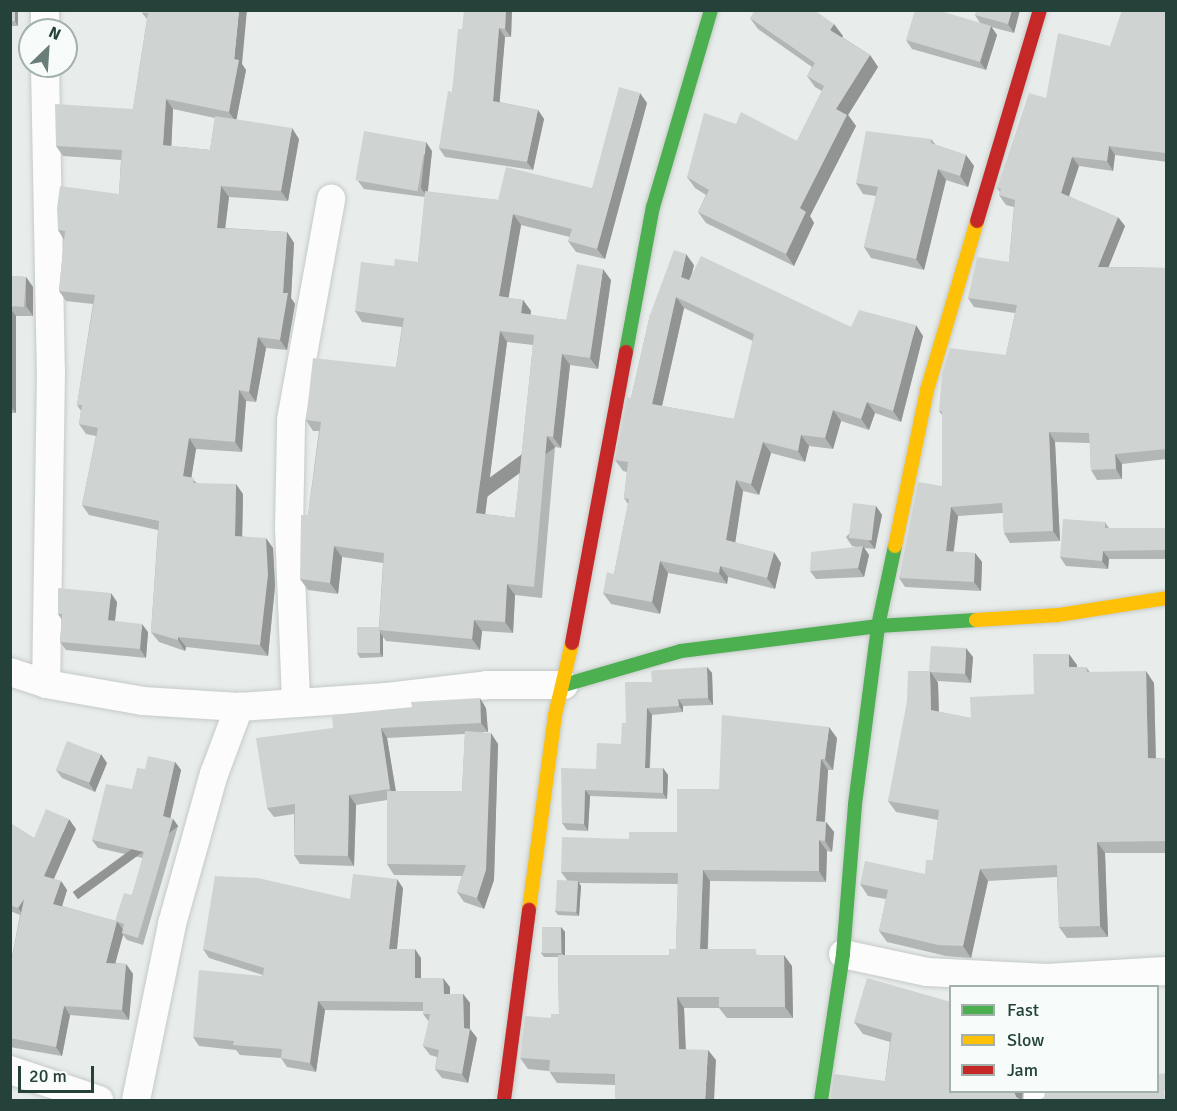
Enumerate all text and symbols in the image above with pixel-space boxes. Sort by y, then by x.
north arrow [18,18,78,78]
text: N [45,22,64,45]
legend [949,985,1159,1093]
text: Fast [1007,999,1039,1021]
text: Slow [1007,1029,1044,1051]
scale bar [21,1054,98,1092]
text: Jam [1007,1059,1038,1081]
text: 20 m [29,1065,67,1087]

